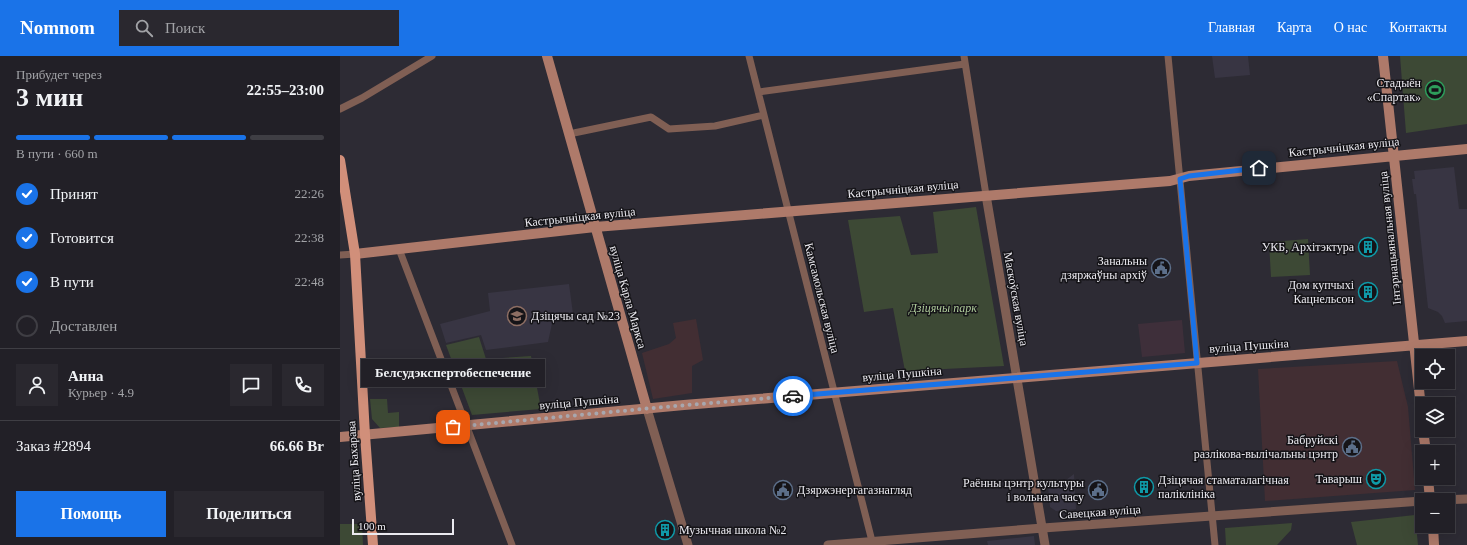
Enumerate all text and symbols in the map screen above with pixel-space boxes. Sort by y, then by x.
search box [119,10,399,46]
text: Nomnom [20,17,95,38]
icon: search [133,17,155,39]
text: Поиск [165,20,205,36]
text: Главная [1208,20,1255,35]
text: Карта [1277,20,1312,35]
text: О нас [1334,20,1367,35]
text: Контакты [1389,20,1447,35]
text: Прибудет через [16,67,102,82]
place label: Стадыён «Спартак» [1367,76,1422,104]
sports icon: Стадыён «Спартак» [1424,79,1446,101]
text: 22:55–23:00 [247,82,324,98]
text: 3 мин [16,83,83,112]
street label: Кастрычніцкая вуліца [1288,134,1401,160]
text: В пути · 660 m [16,146,98,161]
pin [1242,151,1276,185]
icon: home [1248,157,1270,179]
street label: Інтэрнацыянальная вуліца [1376,170,1404,305]
street label: Кастрычніцкая вуліца [847,177,960,201]
icon: check [16,183,38,205]
text: Принят [50,186,98,202]
text: 22:26 [294,186,324,201]
street label: Кастрычніцкая вуліца [524,204,637,230]
icon: check [16,227,38,249]
text: Готовится [50,230,114,246]
text: 22:38 [294,230,324,245]
building icon: УКБ, Архітэктура [1357,236,1379,258]
place label: УКБ, Архітэктура [1262,240,1355,254]
street label: Камсамольская вуліца [802,241,843,355]
street label: вуліца Карла Маркса [607,244,650,351]
street label: Маскоўская вуліца [1001,251,1031,348]
place label: Занальны дзяржаўны архіў [1061,254,1147,282]
public building icon: Занальны дзяржаўны архіў [1150,257,1172,279]
icon: check [16,271,38,293]
text: В пути [50,274,94,290]
text: 22:48 [294,274,324,289]
place label: Дом купчыхі Кацнельсон [1288,278,1355,306]
building icon: Дом купчыхі Кацнельсон [1357,281,1379,303]
park label: Дзіцячы парк [908,301,977,315]
school or university icon: Дзіцячы сад №23 [506,305,528,327]
place label: Дзіцячы сад №23 [531,309,620,323]
text: Доставлен [50,318,117,334]
street label: вуліца Пушкіна [1209,336,1290,356]
map controls [1415,349,1455,533]
button: locate [1415,349,1455,389]
callout: Белсудэкспертобеспечение [361,359,545,387]
street label: вуліца Пушкіна [862,363,943,384]
button: person [16,364,58,406]
button: chat [230,364,272,406]
button: phone [282,364,324,406]
text: Белсудэкспертобеспечение [375,365,531,380]
text: Анна [68,368,104,384]
courier [773,376,813,416]
text: Курьер · 4.9 [68,385,134,400]
icon: car [782,385,804,407]
street label: вуліца Пушкіна [539,391,620,412]
button: layers [1415,397,1455,437]
pin [436,410,470,444]
icon: bag [442,416,464,438]
street label: вуліца Бахарава [344,420,364,502]
place label: Бабруйскі разлікова-вылічальны цэнтр [1194,433,1339,461]
public building icon: Бабруйскі разлікова-вылічальны цэнтр [1341,436,1363,458]
text: Заказ #2894 [16,438,91,454]
text: 66.66 Br [270,438,324,454]
button: + [1415,445,1455,485]
theatre icon: Таварыш [1365,468,1387,490]
place label: Таварыш [1316,472,1363,486]
place label: Дзіцячая стаматалагічная паліклініка [1158,473,1289,501]
place label: Раённы цэнтр культуры і вольнага часу [963,476,1084,504]
building icon: Дзіцячая стаматалагічная паліклініка [1133,476,1155,498]
public building icon: Дзяржэнергагазнагляд [772,479,794,501]
public building icon: Раённы цэнтр культуры і вольнага часу [1087,479,1109,501]
place label: Дзяржэнергагазнагляд [797,483,912,497]
button: Помощь [16,491,166,537]
button: Поделиться [174,491,324,537]
button: − [1415,493,1455,533]
street label: Савецкая вуліца [1059,502,1142,522]
scale bar [352,517,454,536]
building icon: Музычная школа №2 [654,519,676,541]
text: 100 m [358,520,386,532]
place label: Музычная школа №2 [679,523,787,537]

